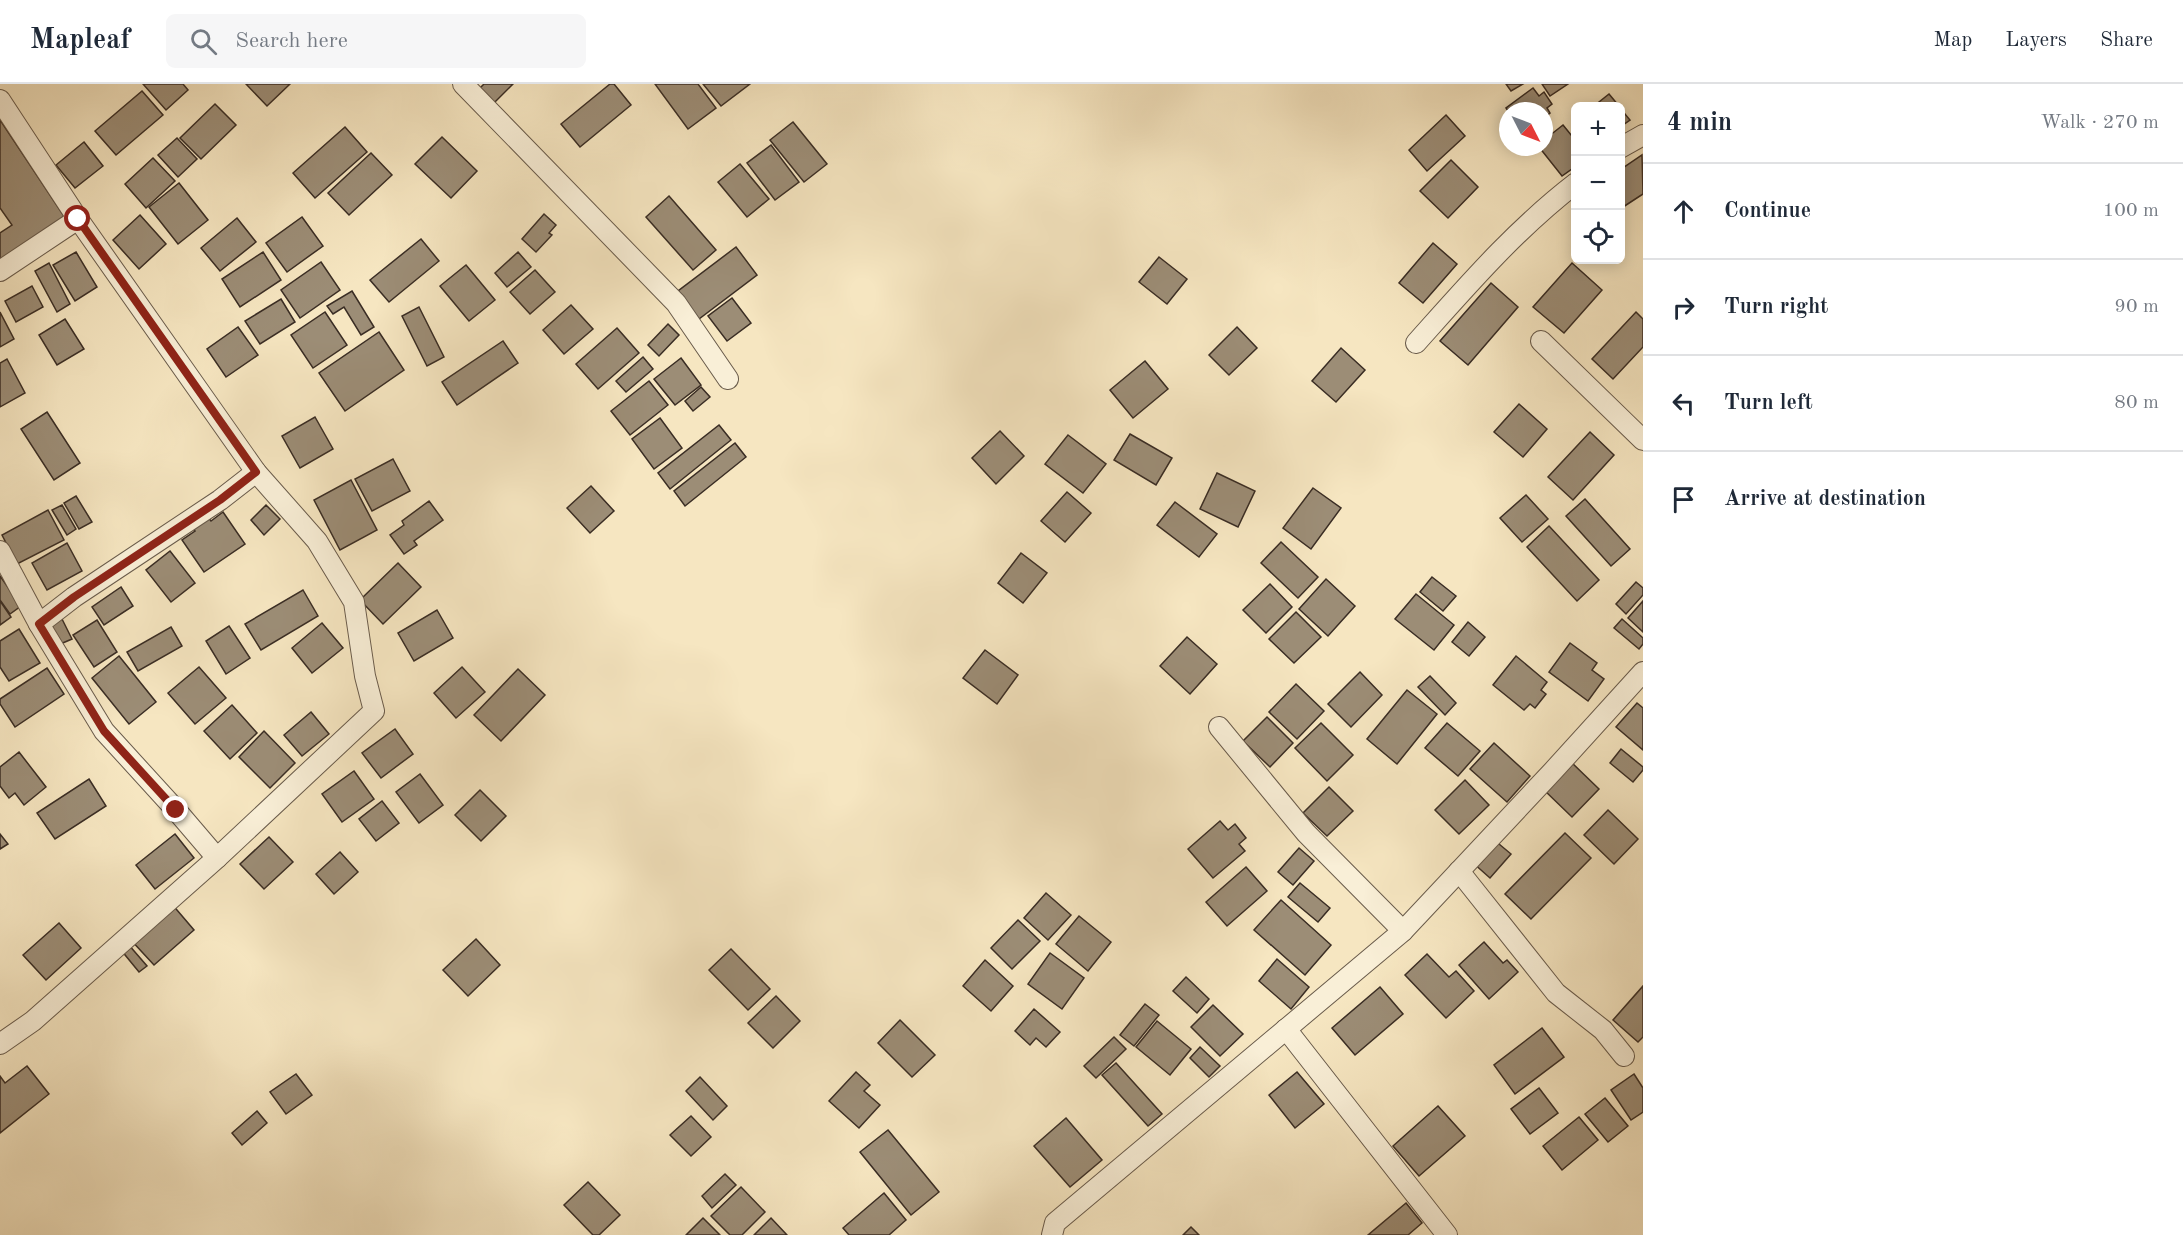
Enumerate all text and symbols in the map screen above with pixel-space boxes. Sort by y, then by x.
search box [166,14,586,68]
icon: search [187,25,220,58]
text: Mapleaf [30,27,130,55]
text: Search here [235,30,348,52]
text: Map [1933,30,1972,51]
text: Layers [2005,30,2067,51]
text: Share [2100,30,2153,51]
north arrow [1499,102,1553,156]
map controls [1571,102,1625,264]
button: + [1571,102,1625,156]
text: 4 min [1667,110,1732,136]
text: Walk · 270 m [2040,113,2159,133]
button: − [1571,156,1625,210]
icon: ahead [1667,195,1700,228]
text: Continue [1724,200,1811,222]
text: 100 m [2103,201,2159,221]
route start [64,205,90,231]
button: locate [1571,210,1625,264]
icon: right [1667,291,1700,324]
text: Turn right [1724,296,1828,318]
text: 90 m [2114,297,2159,317]
icon: left [1667,387,1700,420]
text: Turn left [1724,392,1813,414]
text: 80 m [2114,393,2159,413]
icon: arrive [1667,483,1700,516]
text: Arrive at destination [1724,488,1926,510]
route end [162,796,188,822]

